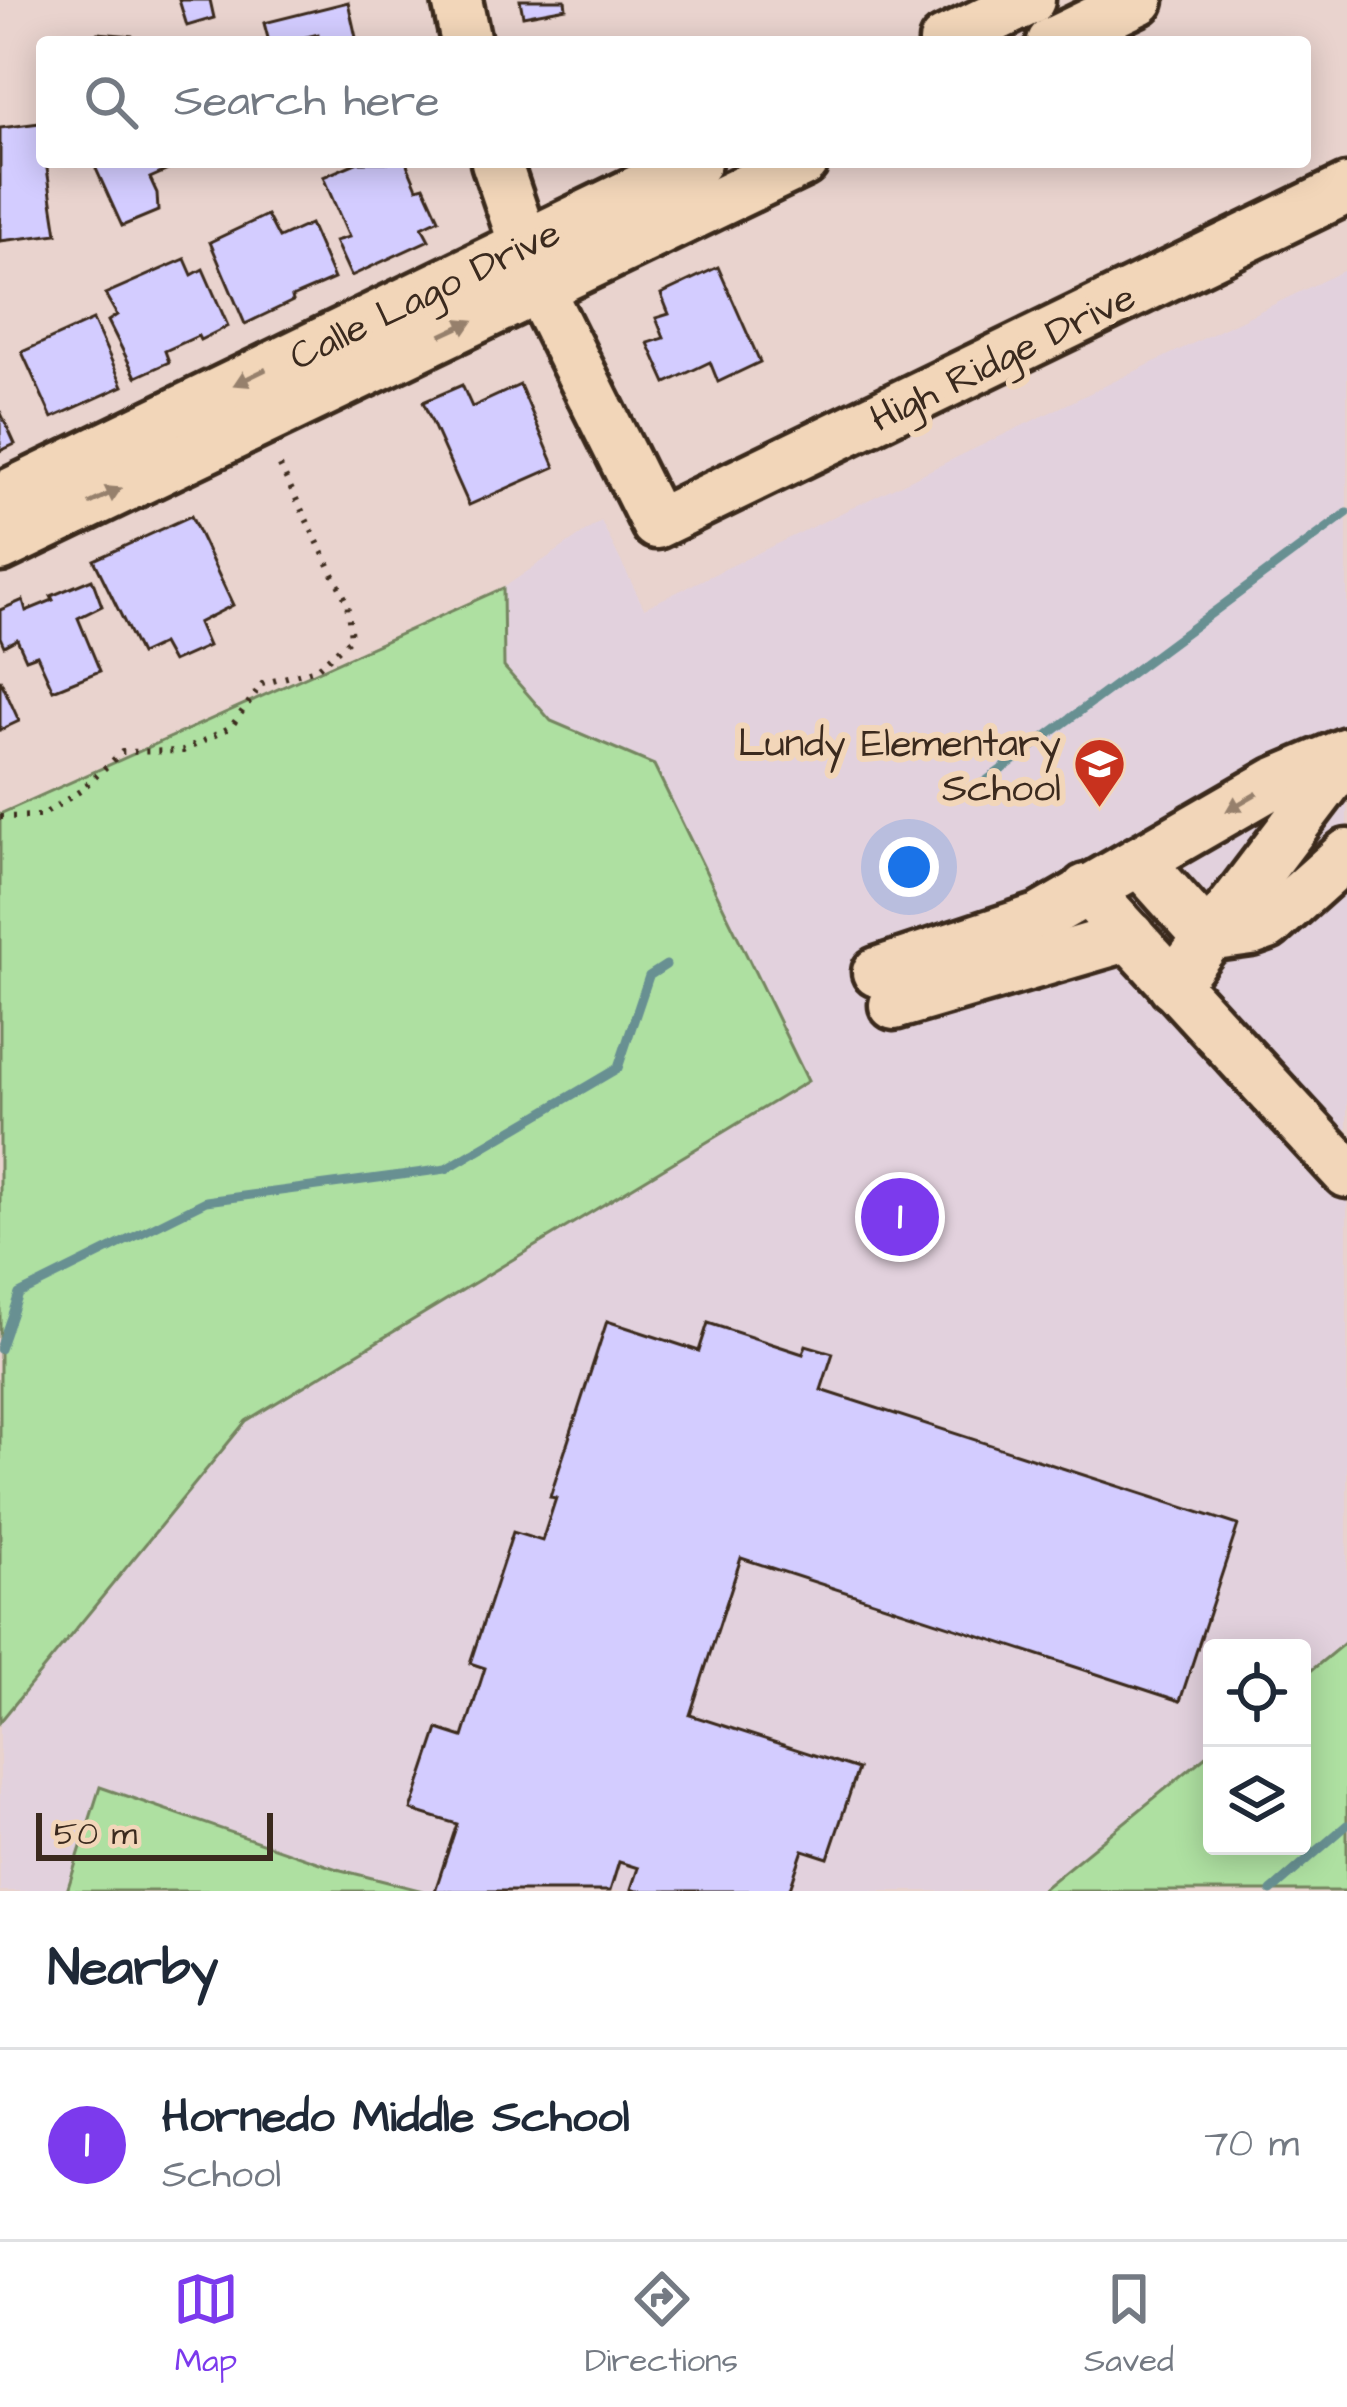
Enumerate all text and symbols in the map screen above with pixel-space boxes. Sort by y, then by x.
search box [36,36,1311,168]
icon: search [78,69,144,135]
text: Search here [174,71,440,133]
street label: Calle Lago Drive [281,207,570,385]
street label: High Ridge Drive [862,271,1145,446]
one-way arrow [440,318,475,338]
one-way arrow [232,367,267,387]
one-way arrow [88,486,122,506]
place label: Lundy Elementary School [738,718,1061,817]
school or university icon: Lundy Elementary School [1072,736,1128,810]
one-way arrow [1225,791,1258,812]
your location [879,837,939,897]
pin: 1 [861,1172,939,1262]
map controls [1203,1639,1311,1855]
button: locate [1203,1639,1311,1747]
button: layers [1203,1747,1311,1855]
scale bar [36,1807,273,1860]
text: 50 m [54,1811,137,1857]
text: Nearby [48,1934,218,2005]
text: Hornedo Middle School [162,2087,630,2149]
text: 1 [85,2118,90,2172]
text: 70 m [1204,2118,1299,2172]
text: School [162,2149,281,2203]
tab: Map [173,2266,239,2384]
tab: Directions [585,2266,738,2384]
tab: Saved [1084,2266,1174,2384]

